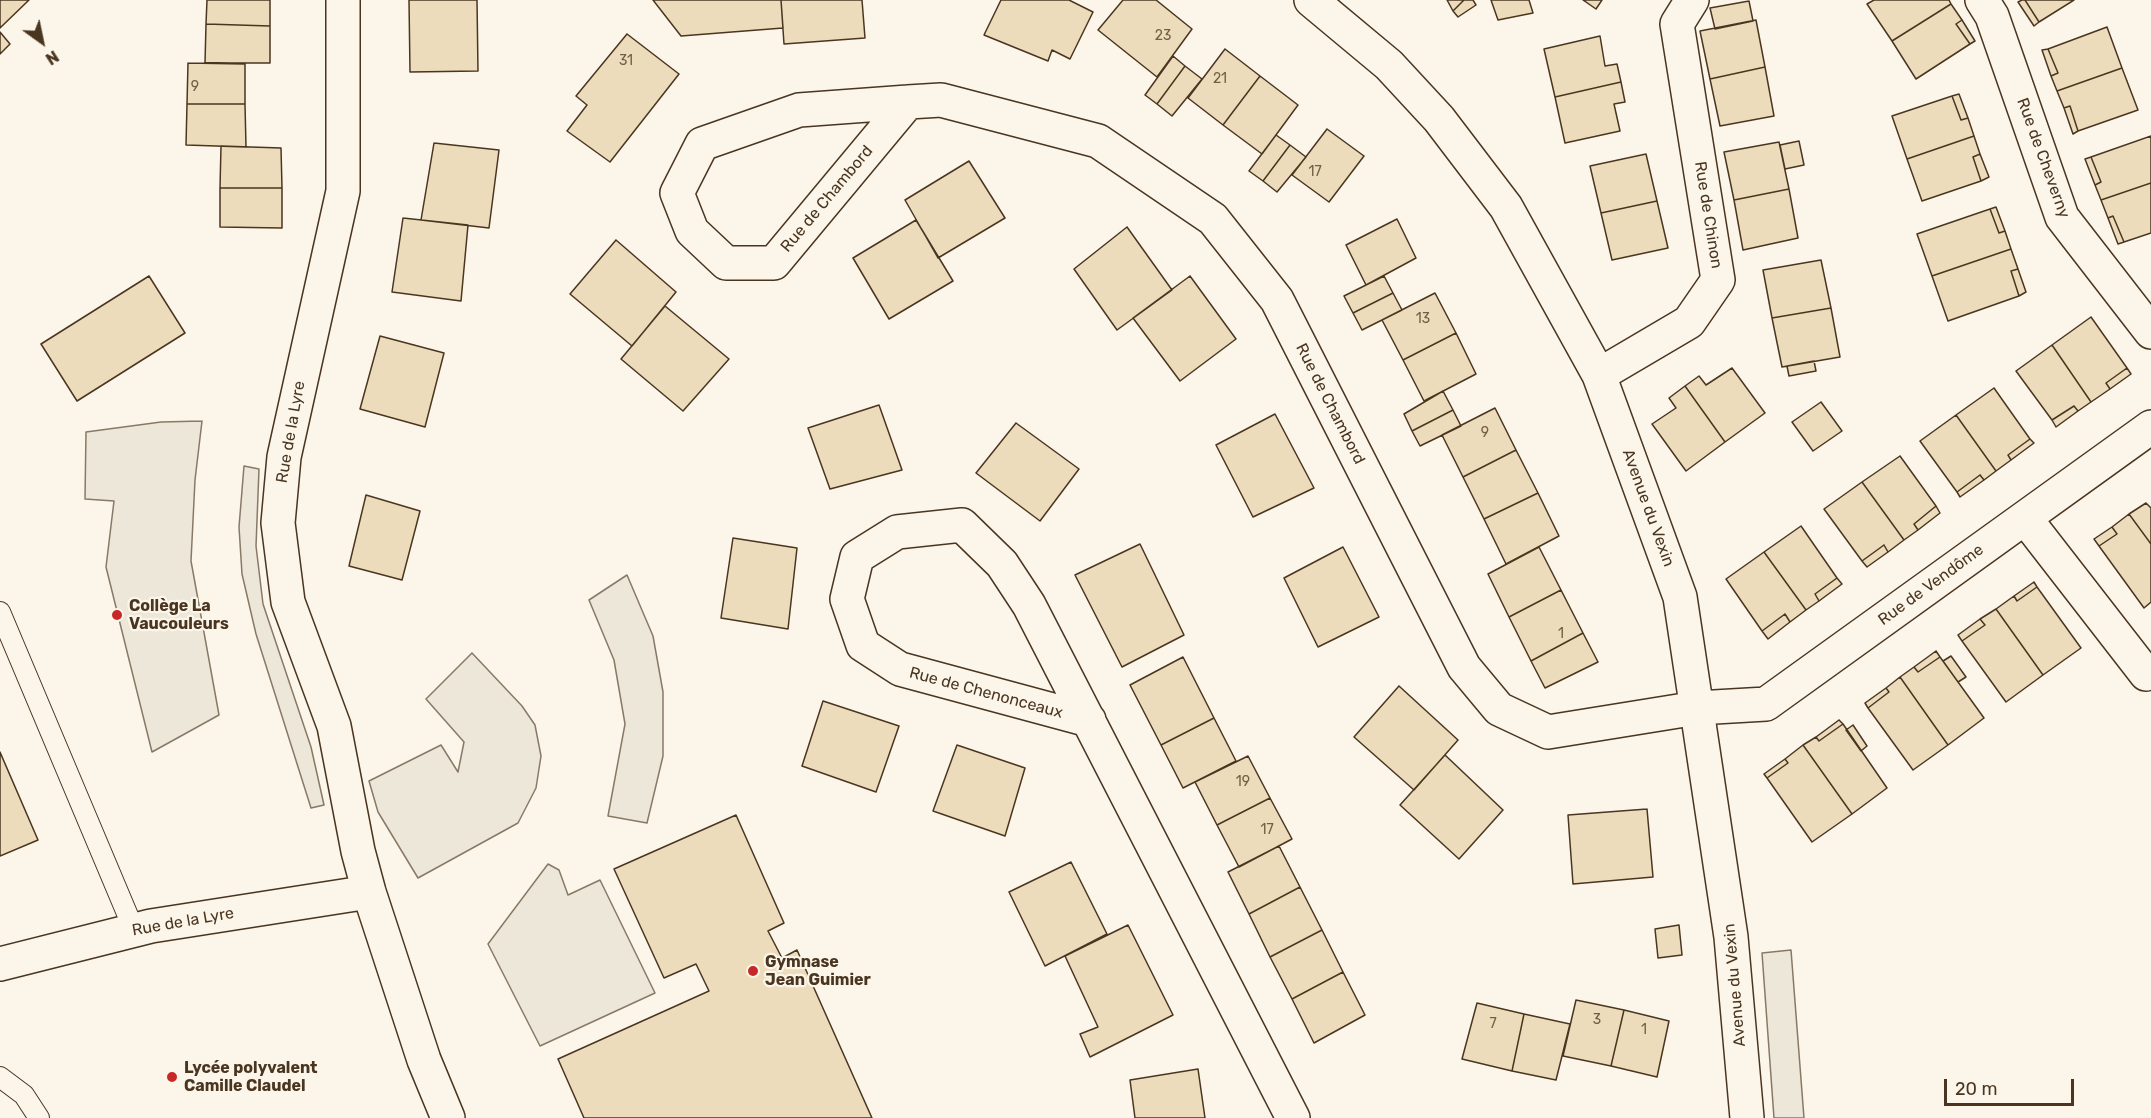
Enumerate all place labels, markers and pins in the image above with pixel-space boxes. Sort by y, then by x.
place label: Collège La Vaucouleurs [129,596,229,634]
marker: Collège La Vaucouleurs [110,608,124,622]
place label: Gymnase Jean Guimier [765,952,871,990]
marker: Gymnase Jean Guimier [746,964,760,978]
place label: Lycée polyvalent Camille Claudel [184,1058,318,1096]
marker: Lycée polyvalent Camille Claudel [165,1070,179,1084]

